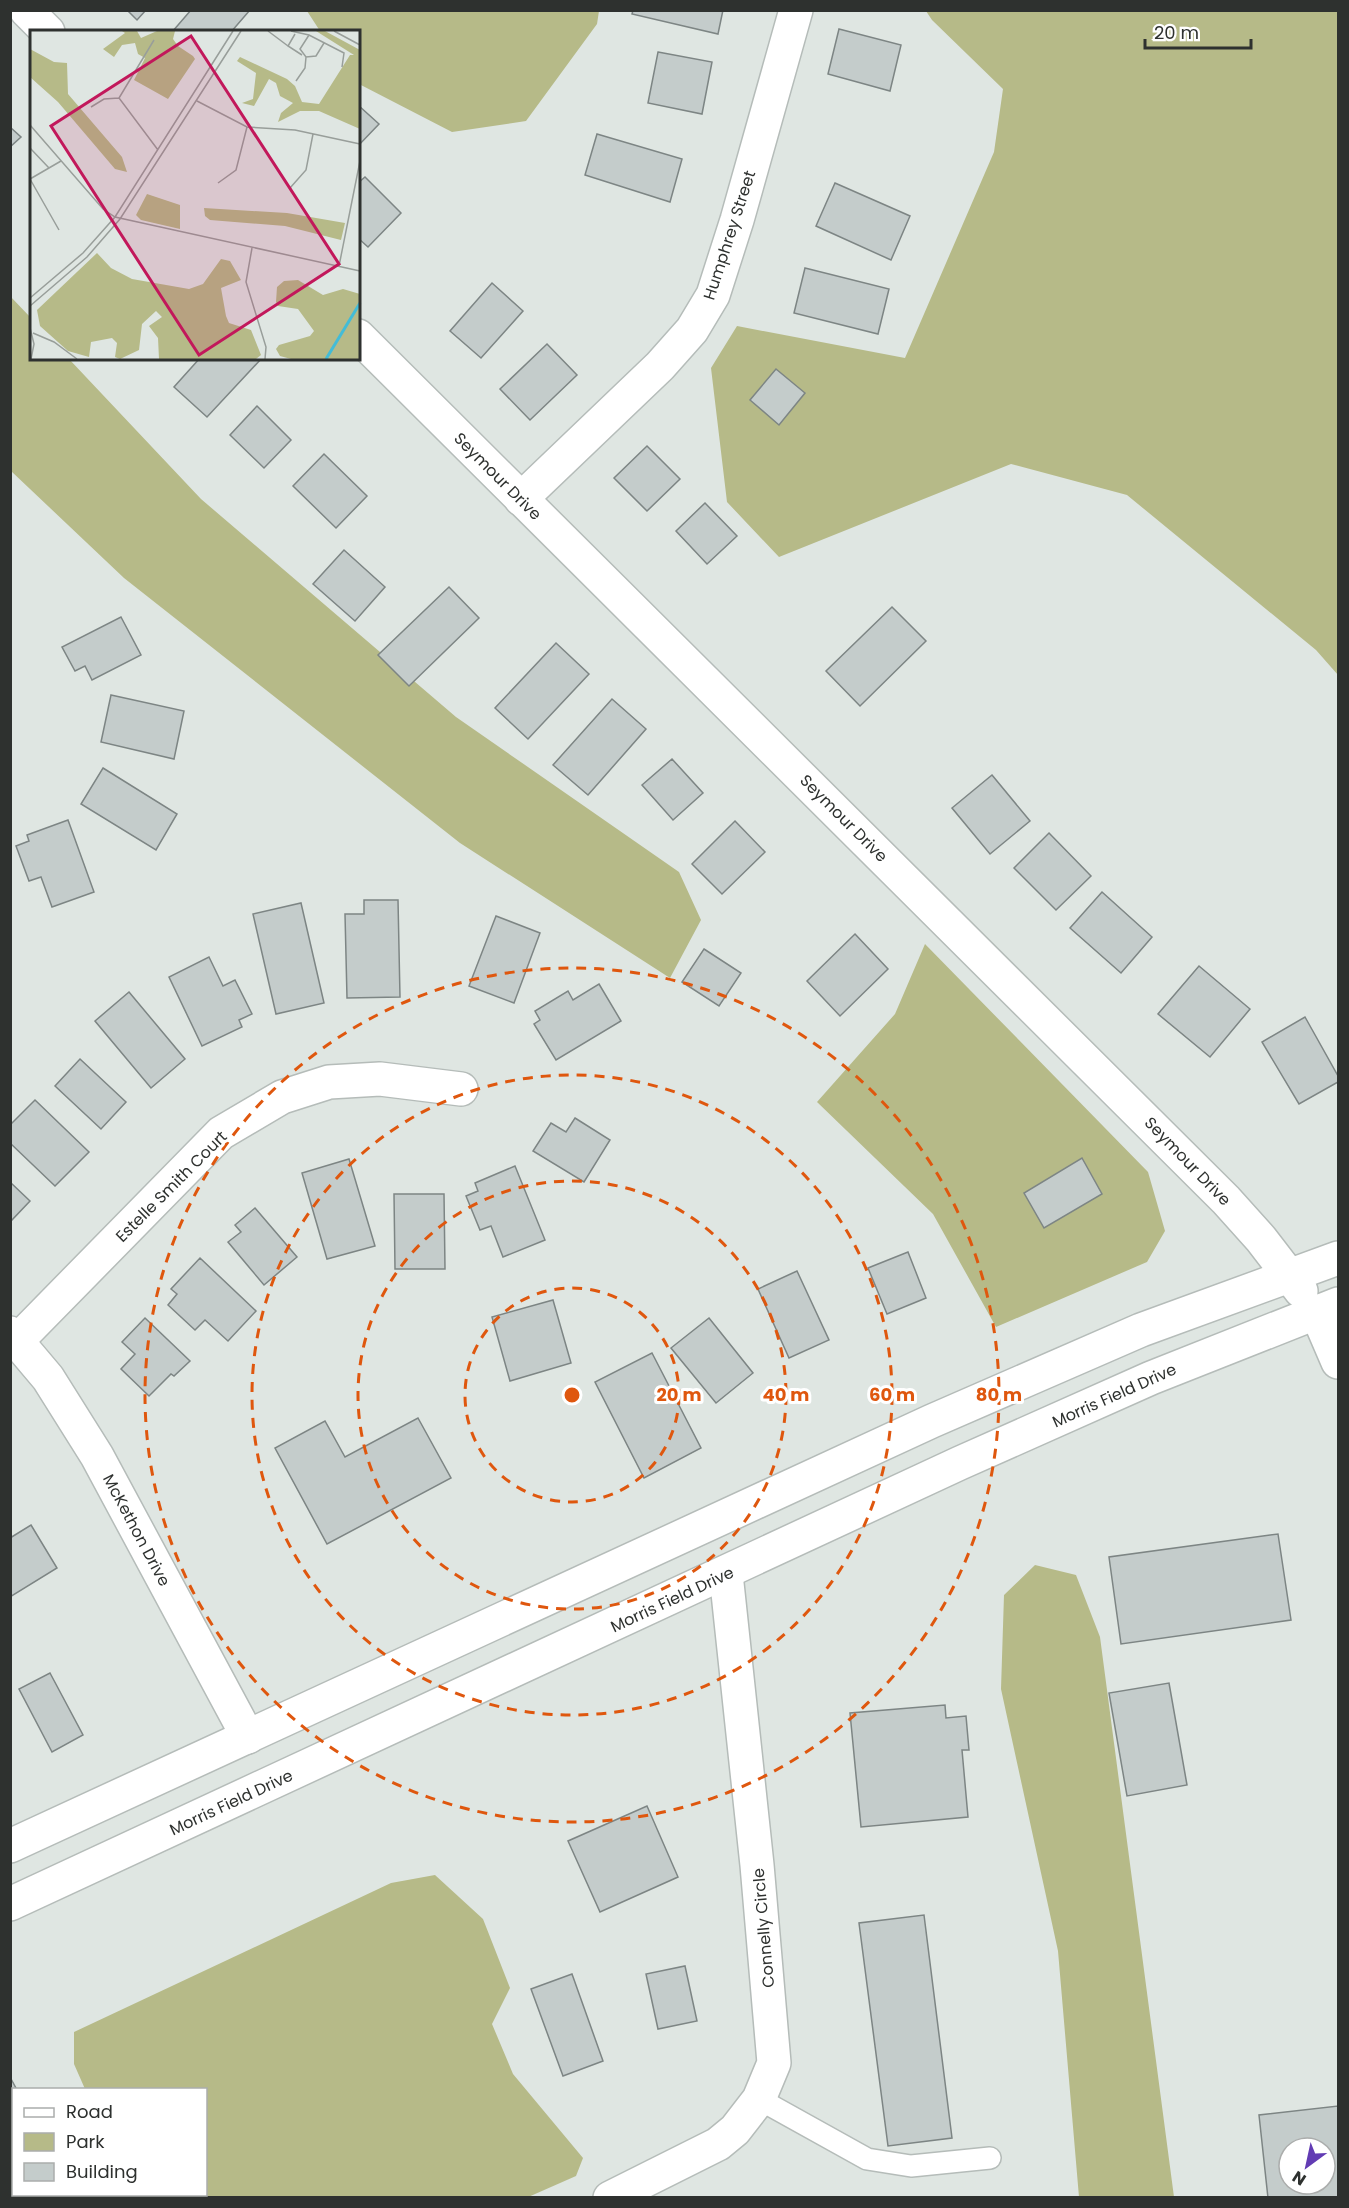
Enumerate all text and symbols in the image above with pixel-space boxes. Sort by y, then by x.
scale bar [1145,12,1252,50]
text: 20 m [1154,20,1199,45]
inset map [30,30,360,360]
street label: Humphrey Street [698,167,761,303]
street label: Seymour Drive [449,427,547,525]
street label: Seymour Drive [795,769,893,867]
street label: Seymour Drive [1139,1112,1236,1211]
street label: Estelle Smith Court [110,1125,232,1247]
street label: Morris Field Drive [1049,1358,1180,1433]
text: 20 m [657,1382,701,1407]
text: 40 m [763,1382,809,1407]
text: 60 m [869,1382,915,1407]
text: 80 m [976,1382,1022,1407]
centre of rings [562,1385,582,1405]
street label: McKethon Drive [97,1470,176,1590]
street label: Morris Field Drive [607,1561,738,1638]
street label: Morris Field Drive [166,1764,297,1841]
street label: Connelly Circle [747,1867,780,1989]
legend [12,2088,207,2196]
text: Road [66,2099,113,2124]
text: Park [66,2129,105,2154]
north arrow [1277,2136,1337,2196]
text: Building [66,2159,138,2184]
text: N [1288,2165,1310,2191]

